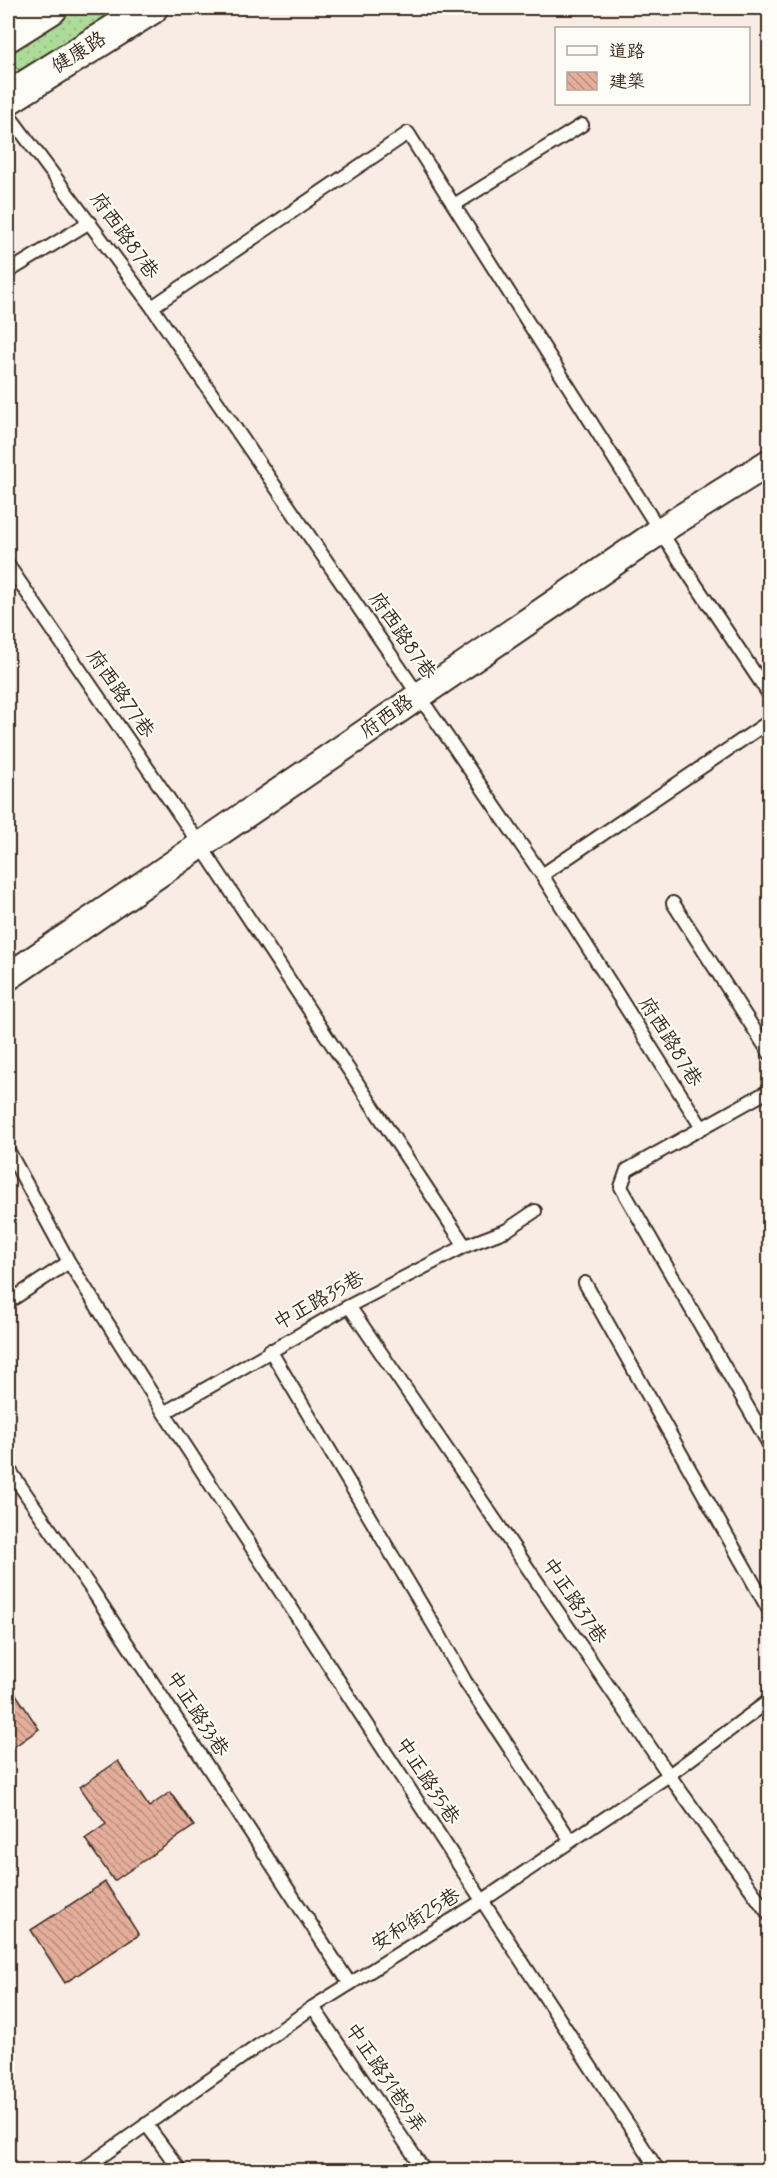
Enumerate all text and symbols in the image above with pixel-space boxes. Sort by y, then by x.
street label: 健康路 [46,25,112,80]
legend [555,27,750,105]
text: 道路 [609,40,645,64]
text: 建築 [609,70,645,94]
street label: 府西路87巷 [83,187,165,286]
street label: 府西路87巷 [362,587,443,686]
street label: 府西路77巷 [80,644,161,744]
street label: 府西路 [355,688,420,745]
street label: 府西路87巷 [632,992,709,1093]
street label: 中正路35巷 [269,1265,370,1337]
street label: 中正路37巷 [535,1552,613,1650]
street label: 中正路33巷 [159,1666,235,1763]
street label: 中正路35巷 [389,1732,466,1831]
street label: 安和街25巷 [366,1881,467,1958]
street label: 中正路31巷9弄 [338,2018,432,2138]

